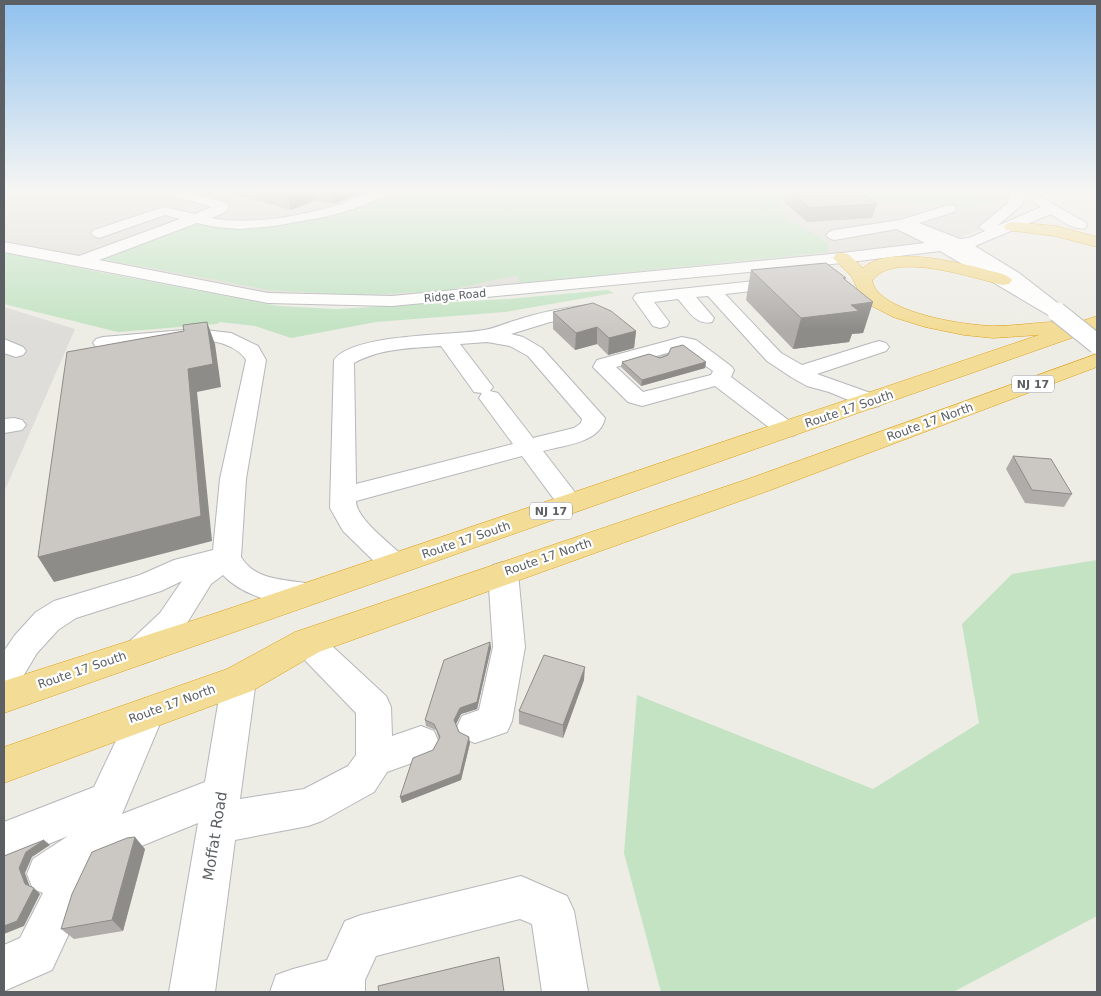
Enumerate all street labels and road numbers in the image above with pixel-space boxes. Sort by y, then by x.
street label: Ridge Road [423,287,487,305]
road number: NJ 17 [1012,376,1054,392]
street label: Route 17 South [803,387,895,431]
street label: Route 17 North [885,400,975,444]
road number: NJ 17 [530,502,572,520]
street label: Route 17 South [420,518,512,562]
street label: Route 17 North [503,536,593,578]
street label: Route 17 South [36,648,128,692]
street label: Route 17 North [127,682,217,726]
street label: Moffat Road [199,790,231,882]

